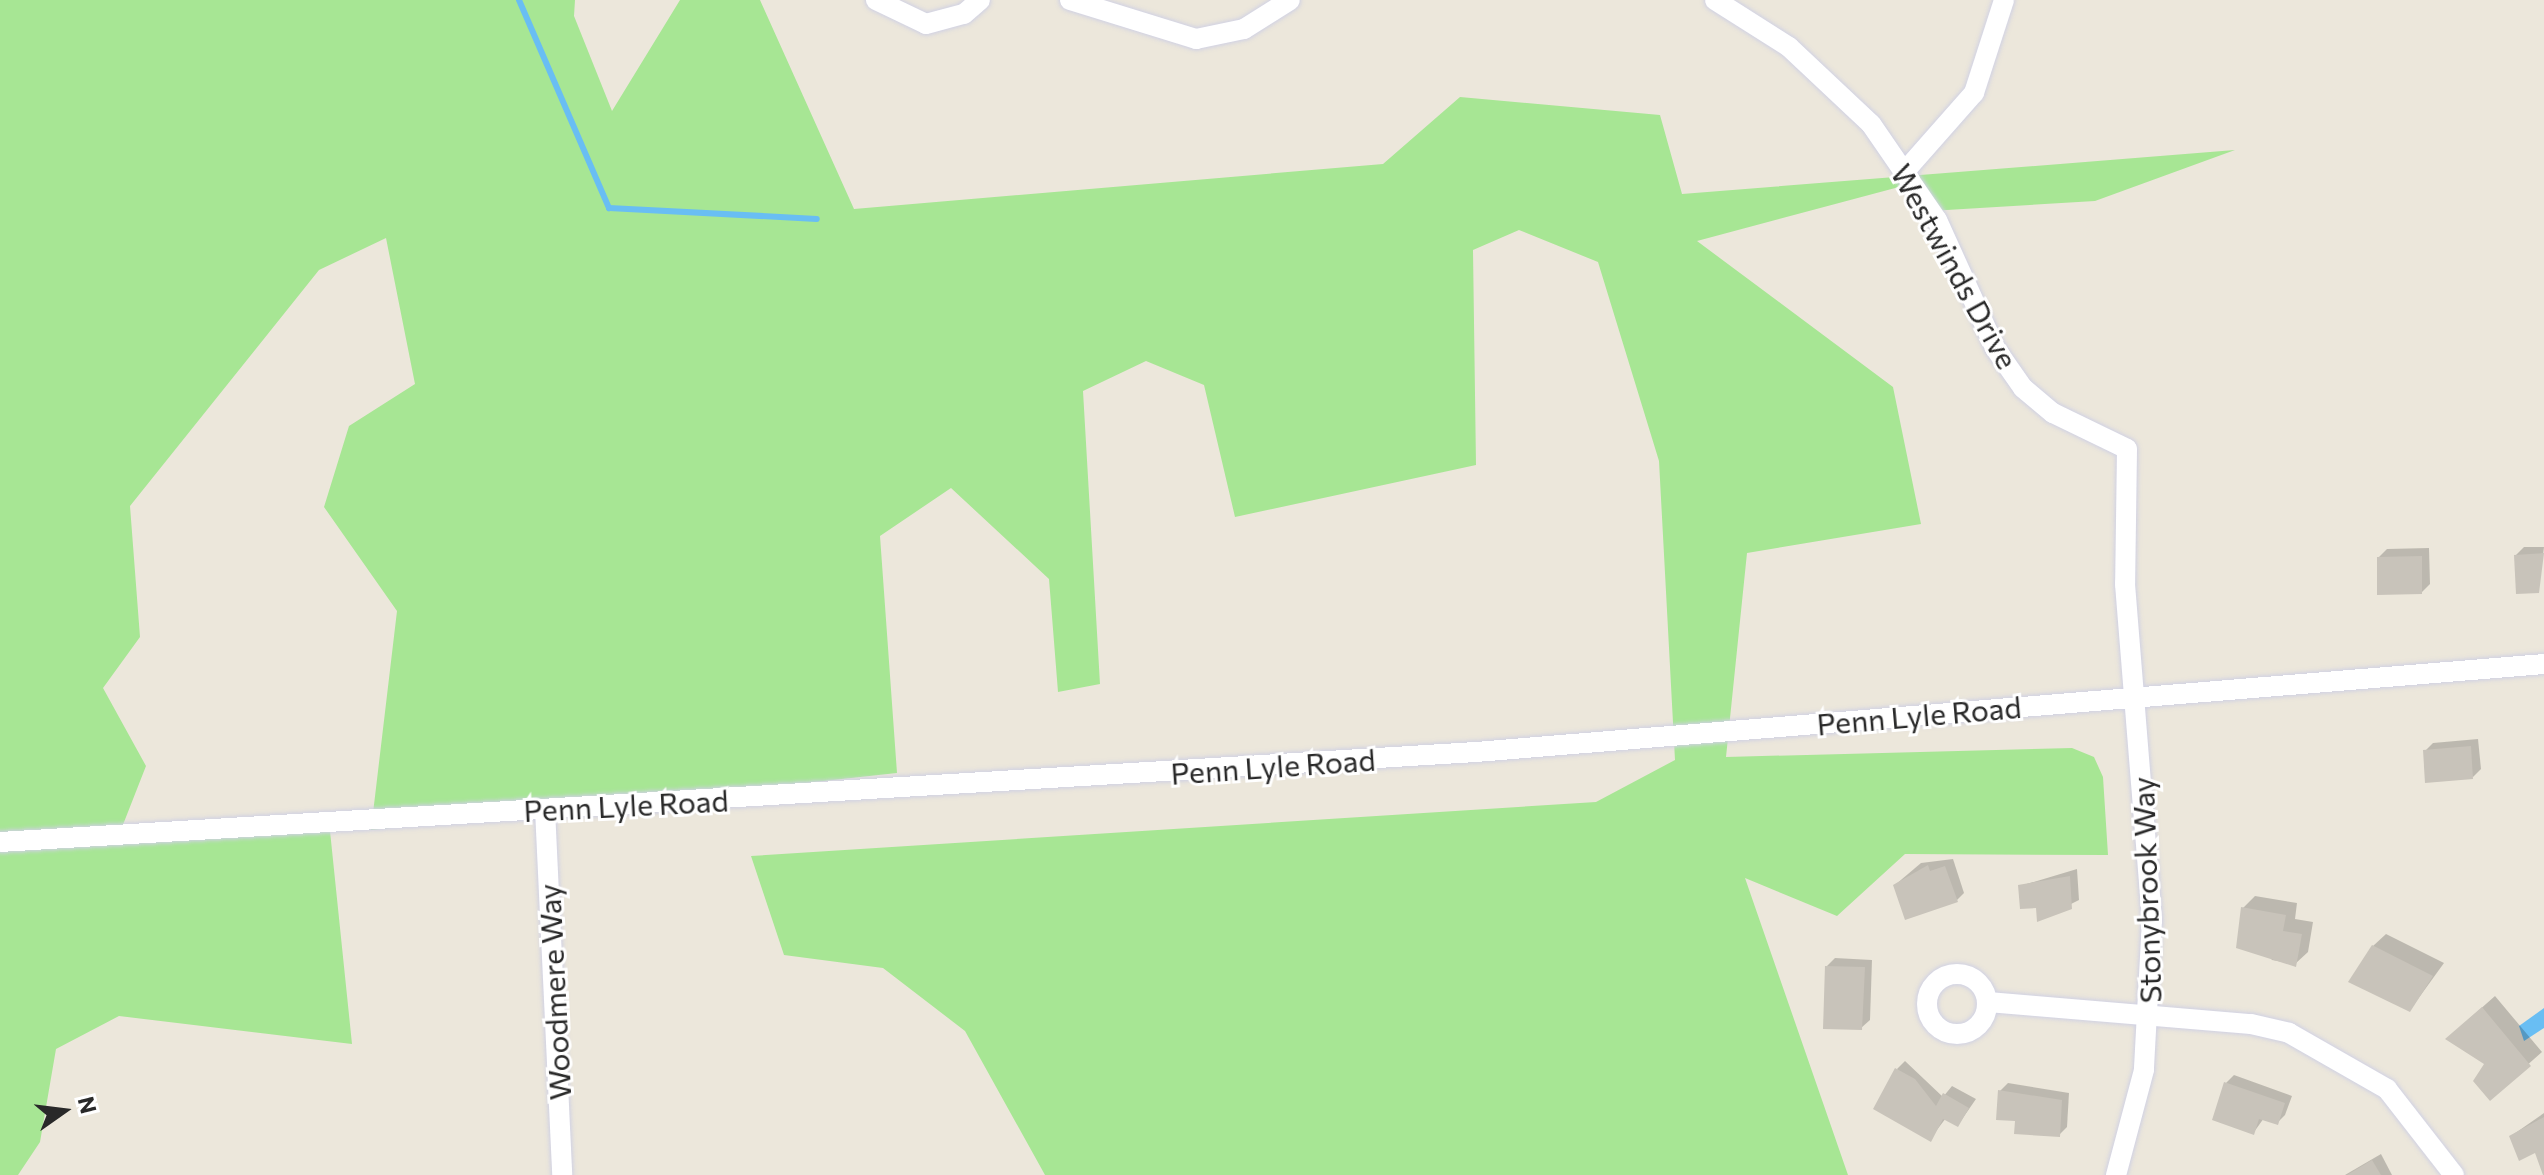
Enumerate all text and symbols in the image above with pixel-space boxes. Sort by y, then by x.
street label: Westwinds Drive [1884,157,2026,375]
street label: Penn Lyle Road [1815,688,2023,742]
street label: Penn Lyle Road [1169,741,1377,791]
street label: Stonybrook Way [2124,776,2168,1004]
street label: Penn Lyle Road [523,782,729,828]
street label: Woodmere Way [530,883,578,1101]
north arrow [24,1071,104,1151]
text: N [73,1094,103,1116]

